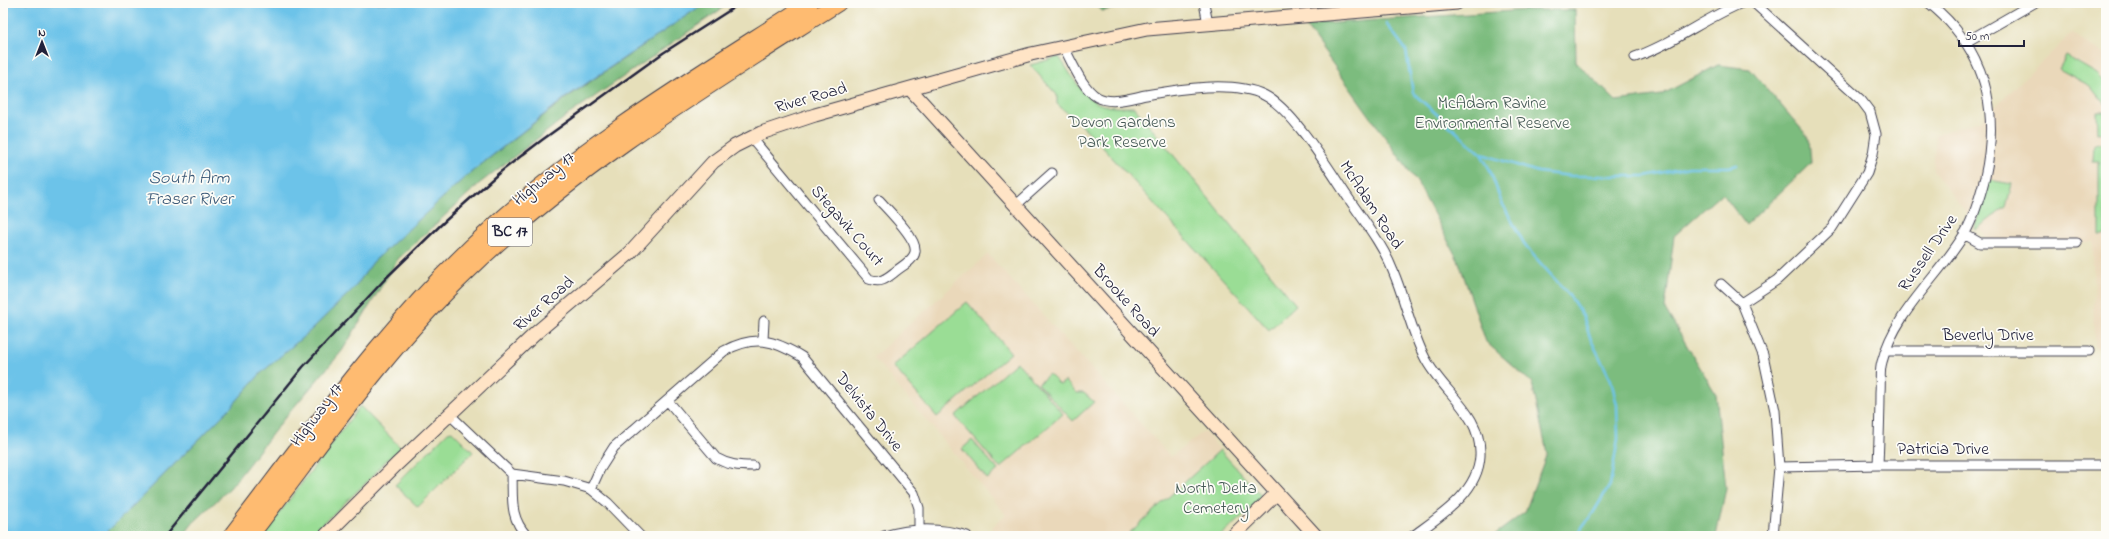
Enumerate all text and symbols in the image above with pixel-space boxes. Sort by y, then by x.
north arrow [22,22,62,62]
scale bar [1959,22,2024,48]
text: N [38,25,46,41]
text: 50 m [1965,28,1989,46]
street label: River Road [772,76,850,120]
park label: McAdam Ravine Environmental Reserve [1414,91,1570,136]
park label: Devon Gardens Park Reserve [1067,110,1176,155]
street label: Highway 17 [507,146,582,214]
street label: McAdam Road [1333,156,1409,255]
water label: South Arm Fraser River [145,166,235,213]
street label: Stegavik Court [803,180,890,274]
street label: Russell Drive [1892,209,1964,297]
road number: BC 17 [488,218,532,246]
street label: Brooke Road [1086,258,1166,343]
street label: River Road [508,270,580,338]
street label: Beverly Drive [1941,323,2034,349]
street label: Delvista Drive [828,366,909,457]
street label: Highway 17 [285,378,351,453]
street label: Patricia Drive [1897,437,1989,462]
park label: North Delta Cemetery [1175,476,1257,522]

